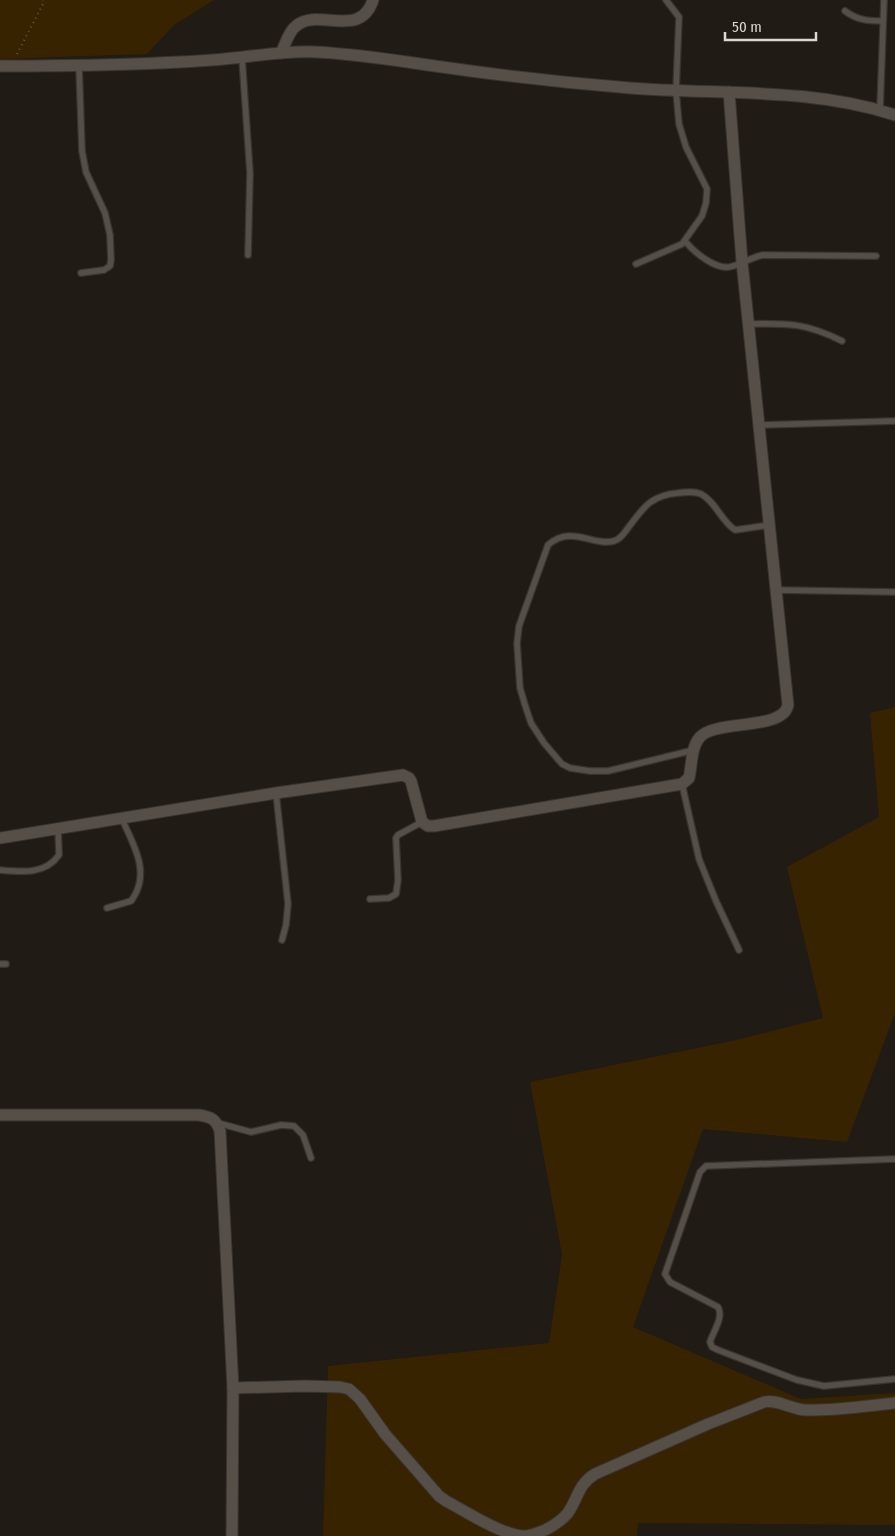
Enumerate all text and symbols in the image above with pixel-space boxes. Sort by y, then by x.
scale bar [725,10,816,42]
text: 50 m [732,18,762,36]

